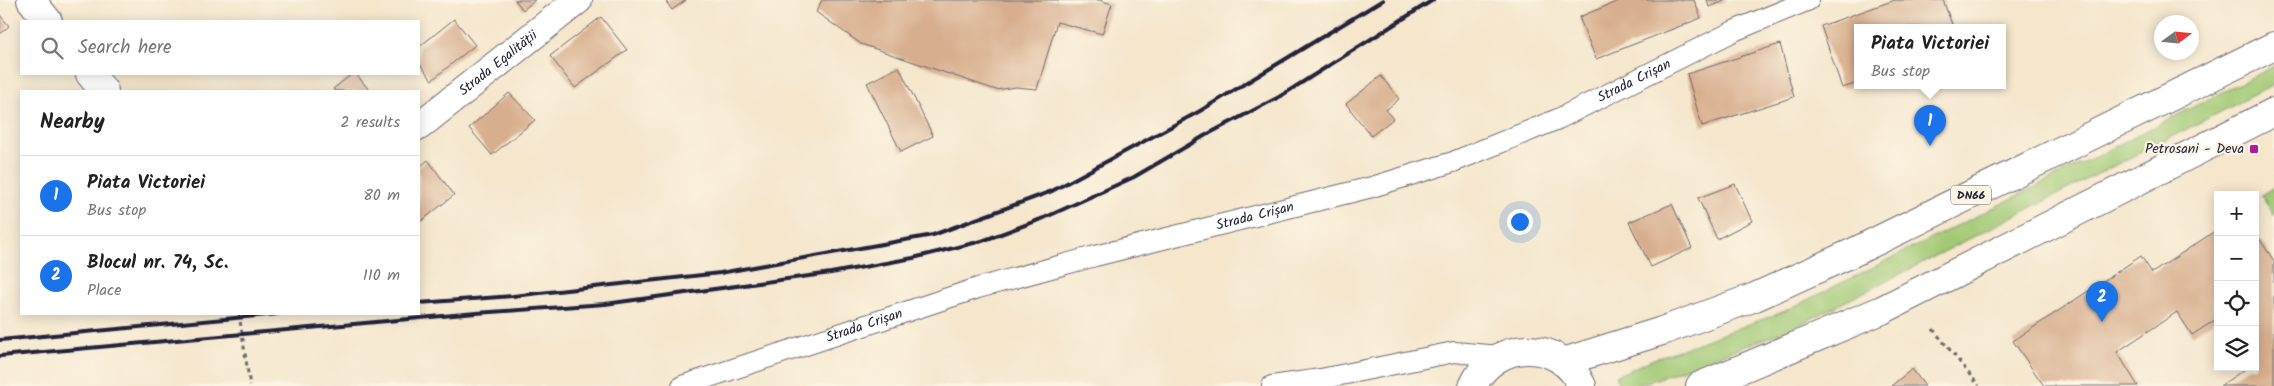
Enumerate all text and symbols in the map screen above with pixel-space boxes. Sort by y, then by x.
north arrow [2154,15,2199,60]
search box [20,20,420,75]
popup [1854,24,2006,89]
street label: Strada Egalității [454,25,543,101]
text: Piata Victoriei [1871,29,1989,59]
text: Search here [78,33,172,63]
icon: search [38,34,66,62]
street label: Strada Crișan [1594,53,1675,109]
text: Bus stop [1871,59,1930,84]
pin: 1 [1914,105,1946,146]
text: Nearby [40,106,105,139]
text: 2 results [340,110,400,135]
place label: Petrosani - Deva [2145,138,2244,160]
marker: Petrosani - Deva [2248,143,2260,155]
text: Piata Victoriei [87,168,205,198]
text: 1 [54,183,58,208]
text: 80 m [363,183,400,208]
road number: DN66 [1951,186,1991,204]
map controls [2214,191,2259,371]
button: + [2214,191,2259,236]
street label: Strada Crișan [1214,196,1296,236]
text: Bus stop [87,198,146,223]
your location [1507,209,1533,235]
button: − [2214,236,2259,281]
text: Blocul nr. 74, Sc. [87,248,229,278]
text: 2 [51,263,61,288]
text: 110 m [363,263,400,288]
text: Place [87,278,121,303]
pin: 2 [2086,281,2118,322]
button: locate [2214,281,2259,326]
street label: Strada Crișan [823,303,906,349]
button: layers [2214,326,2259,371]

